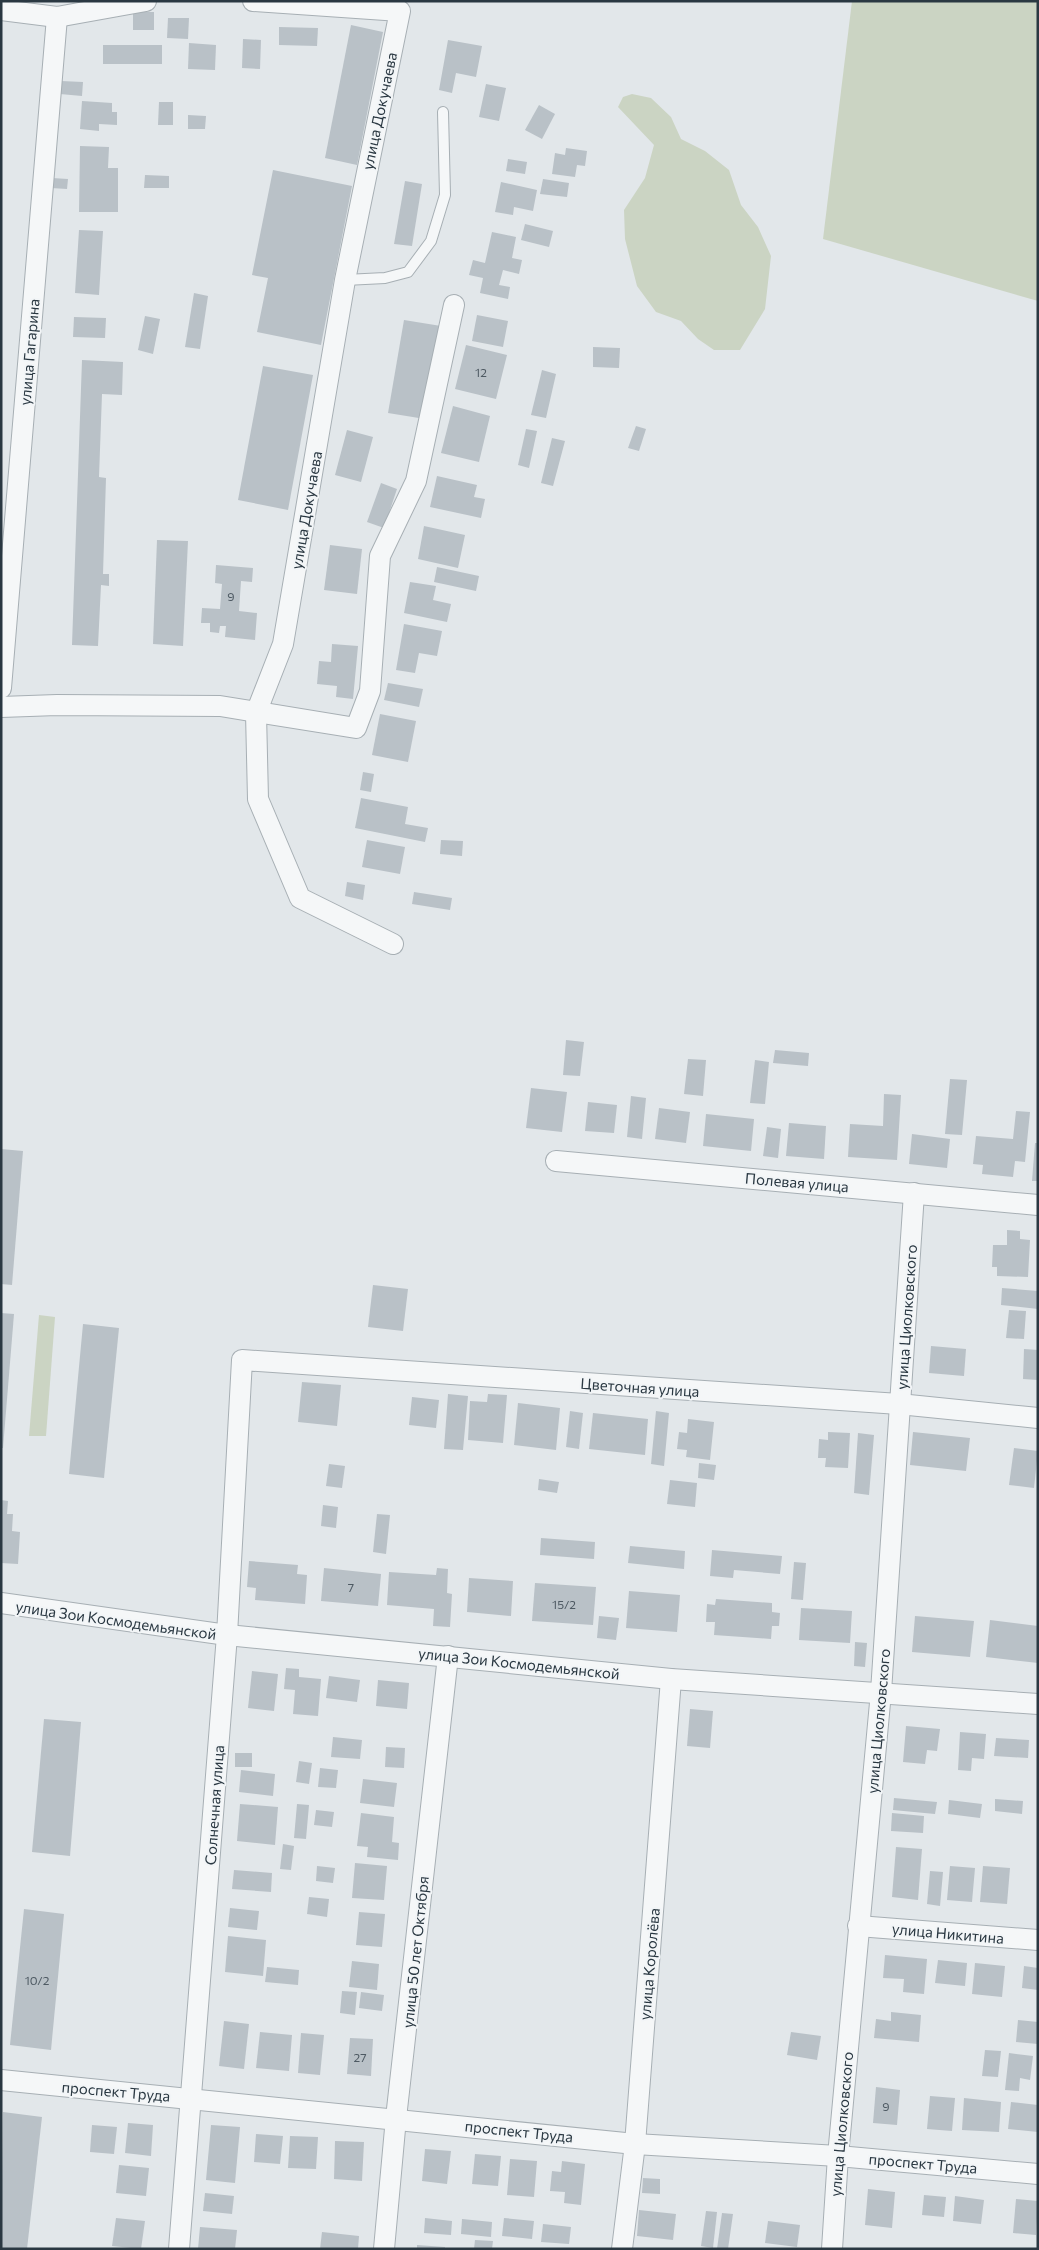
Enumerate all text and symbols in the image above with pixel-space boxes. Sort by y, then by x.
street label: улица Докучаева [358,51,400,171]
street label: улица Гагарина [15,298,43,406]
house number: 12 [475,365,487,379]
street label: улица Докучаева [287,449,325,571]
house number: 9 [227,589,235,603]
street label: Полевая улица [744,1168,850,1196]
street label: улица Циолковского [892,1244,920,1390]
street label: Цветочная улица [580,1374,700,1400]
house number: 7 [348,1580,354,1594]
street label: улица Зои Космодемьянской [14,1597,218,1643]
house number: 15/2 [552,1597,576,1611]
street label: улица Зои Космодемьянской [417,1643,621,1683]
street label: улица Циолковского [863,1648,893,1794]
street label: Солнечная улица [201,1744,227,1866]
street label: улица 50 лет Октября [398,1875,432,2029]
street label: улица Королёва [635,1907,663,2021]
street label: улица Никитина [891,1919,1005,1947]
house number: 10/2 [25,1973,50,1987]
house number: 27 [354,2050,366,2064]
street label: улица Циолковского [826,2051,856,2197]
street label: проспект Труда [61,2077,171,2105]
house number: 9 [882,2099,890,2113]
street label: проспект Труда [464,2116,574,2146]
street label: проспект Труда [868,2149,978,2177]

